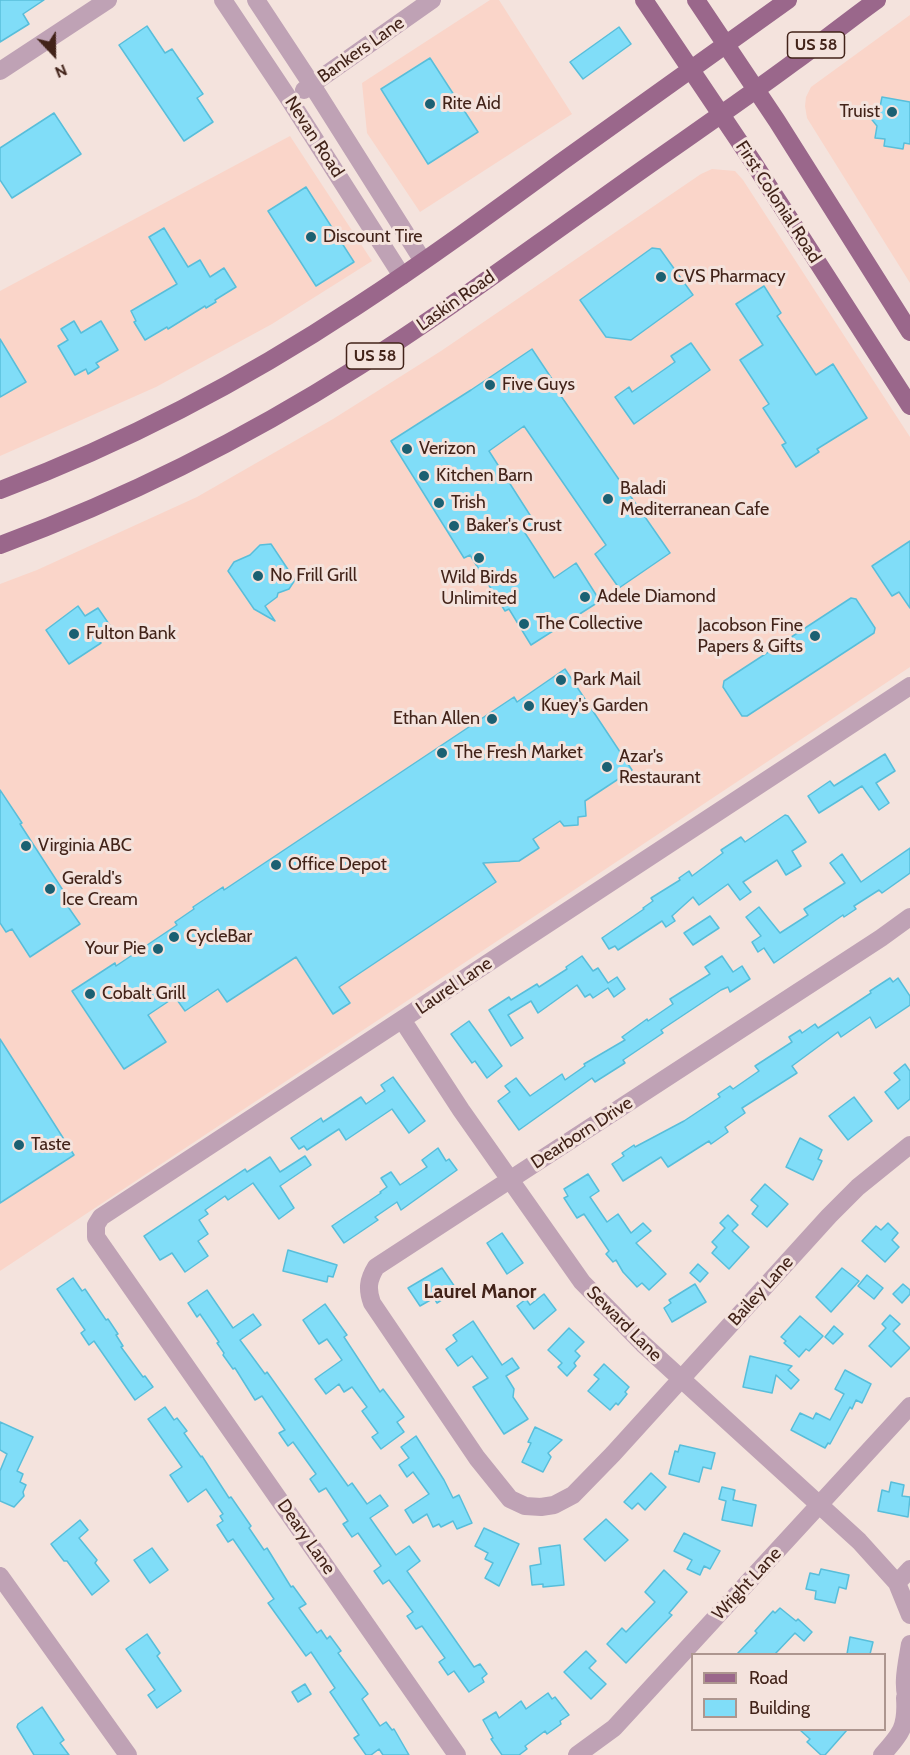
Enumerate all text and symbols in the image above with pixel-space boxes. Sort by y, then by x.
street label: Bankers Lane [314,12,408,88]
north arrow [24,24,84,84]
road number: US 58 [788,32,844,58]
text: N [52,60,70,82]
street label: Nevan Road [280,92,348,182]
place label: Rite Aid [442,93,501,115]
marker: Rite Aid [423,97,437,111]
place label: Truist [840,101,880,123]
marker: Truist [885,105,899,119]
street label: First Colonial Road [731,137,825,267]
place label: Discount Tire [323,226,423,248]
marker: Discount Tire [304,230,318,244]
street label: Laskin Road [413,266,499,336]
place label: CVS Pharmacy [673,266,786,288]
marker: CVS Pharmacy [654,270,668,284]
road number: US 58 [346,343,404,369]
place label: Five Guys [502,374,575,396]
marker: Five Guys [483,378,497,392]
place label: Verizon [419,438,476,460]
marker: Verizon [400,442,414,456]
place label: Kitchen Barn [436,465,533,487]
marker: Kitchen Barn [417,469,431,483]
place label: Baladi Mediterranean Cafe [620,478,769,520]
place label: Trish [451,492,486,514]
marker: Baladi Mediterranean Cafe [601,492,615,506]
marker: Trish [432,496,446,510]
place label: Baker's Crust [466,515,562,537]
marker: Baker's Crust [447,519,461,533]
marker: Wild Birds Unlimited [472,551,486,565]
place label: No Frill Grill [270,565,357,587]
place label: Wild Birds Unlimited [441,567,517,610]
marker: No Frill Grill [251,569,265,583]
place label: Adele Diamond [597,586,716,608]
marker: Adele Diamond [578,590,592,604]
place label: The Collective [536,613,643,635]
place label: Jacobson Fine Papers & Gifts [698,615,803,658]
marker: The Collective [517,617,531,631]
place label: Fulton Bank [86,623,176,645]
marker: Fulton Bank [67,627,81,641]
marker: Jacobson Fine Papers & Gifts [808,629,822,643]
place label: Park Mail [573,669,641,691]
marker: Park Mail [554,673,568,687]
place label: Kuey's Garden [541,695,648,717]
marker: Kuey's Garden [522,699,536,713]
place label: Ethan Allen [393,708,480,730]
marker: Ethan Allen [485,712,499,726]
place label: The Fresh Market [454,742,583,764]
marker: The Fresh Market [435,746,449,760]
place label: Azar's Restaurant [619,746,701,789]
marker: Azar's Restaurant [600,760,614,774]
place label: Virginia ABC [38,835,132,857]
marker: Virginia ABC [19,839,33,853]
place label: Office Depot [288,854,387,876]
marker: Office Depot [269,858,283,872]
place label: Gerald's Ice Cream [62,868,138,910]
marker: Gerald's Ice Cream [43,882,57,896]
place label: CycleBar [186,926,252,948]
marker: CycleBar [167,930,181,944]
place label: Your Pie [85,938,146,960]
marker: Your Pie [151,942,165,956]
street label: Laurel Lane [412,953,496,1019]
place label: Cobalt Grill [102,983,186,1005]
marker: Cobalt Grill [83,987,97,1001]
street label: Dearborn Drive [527,1092,637,1174]
place label: Taste [31,1134,71,1156]
marker: Taste [12,1138,26,1152]
street label: Bailey Lane [724,1252,798,1330]
district label: Laurel Manor [424,1280,536,1304]
street label: Seward Lane [582,1282,666,1366]
street label: Deary Lane [272,1495,340,1579]
street label: Wright Lane [708,1543,786,1625]
legend [691,1653,886,1731]
text: Road [749,1667,788,1689]
text: Building [749,1697,810,1719]

